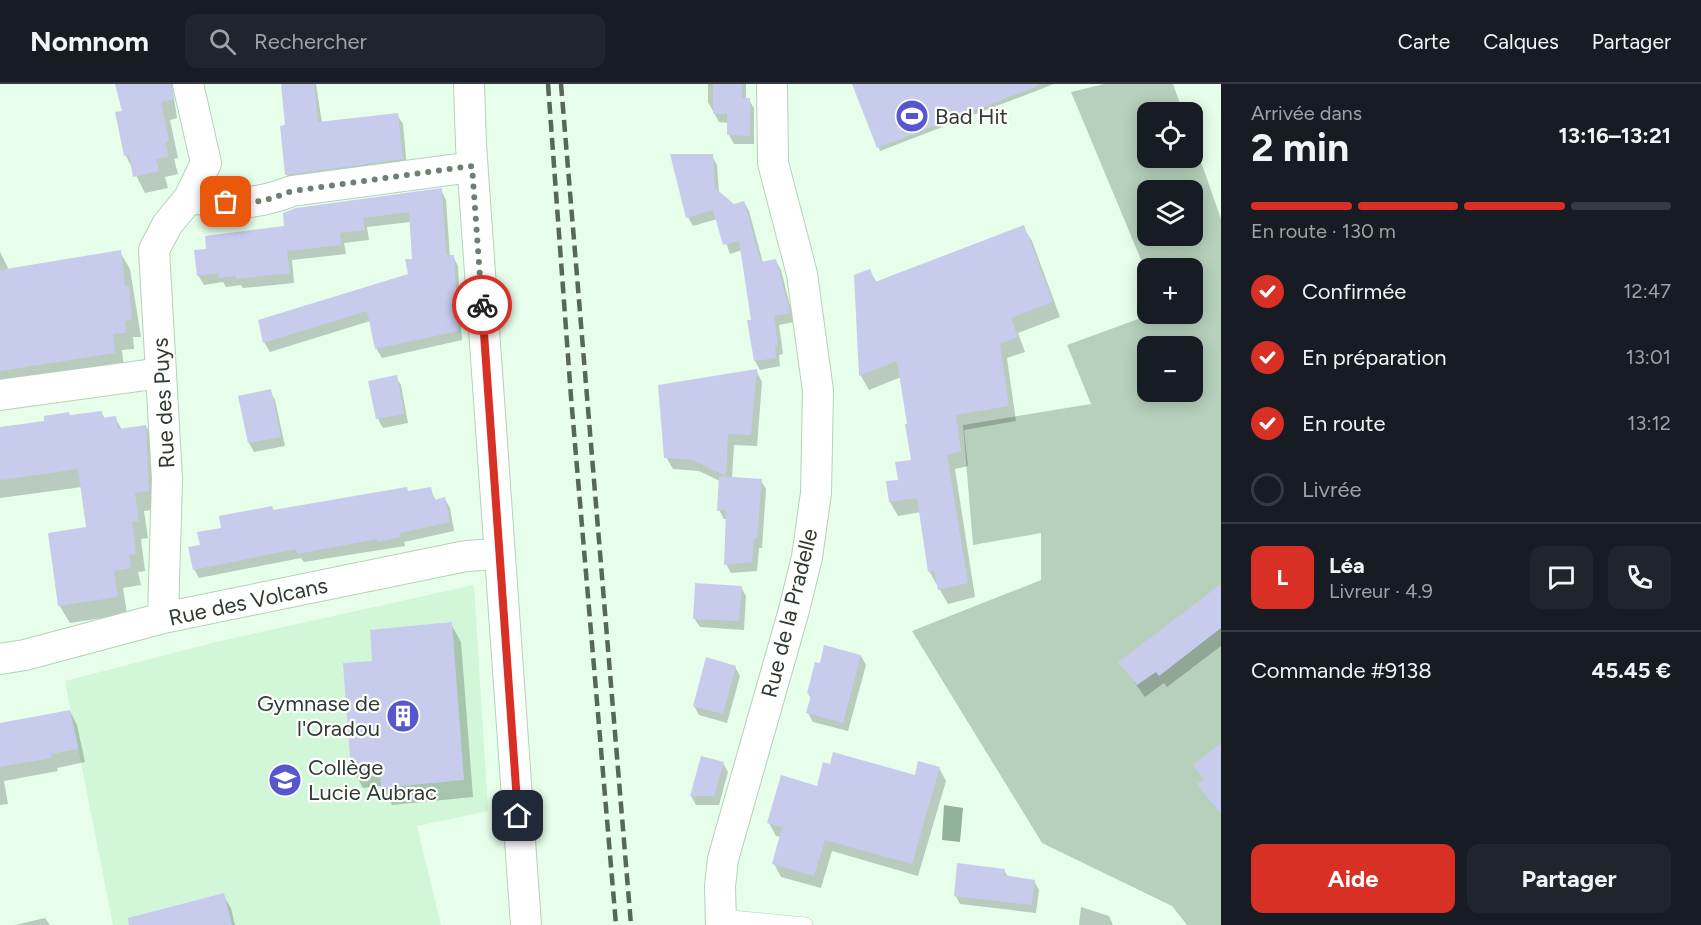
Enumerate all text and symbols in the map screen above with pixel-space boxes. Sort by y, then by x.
search box [185,14,605,68]
text: Nomnom [30,24,149,58]
icon: search [206,25,239,58]
text: Rechercher [254,28,367,55]
text: Carte [1398,29,1450,54]
text: Calques [1483,29,1559,54]
text: Partager [1592,29,1671,54]
sports icon: Bad Hit [894,98,930,134]
text: Arrivée dans [1251,101,1362,125]
map controls [1137,102,1203,402]
button: locate [1137,102,1203,168]
place label: Bad Hit [935,103,1008,130]
text: 13:16–13:21 [1559,122,1671,149]
text: 2 min [1251,124,1349,171]
pin [200,176,251,227]
button: layers [1137,180,1203,246]
icon: bag [209,185,242,218]
text: En route · 130 m [1251,219,1396,243]
button: + [1137,258,1203,324]
courier [452,275,512,335]
icon: check [1251,275,1284,308]
text: Confirmée [1302,278,1406,305]
text: 12:47 [1623,279,1671,303]
icon: bike [466,289,499,322]
button: − [1137,336,1203,402]
street label: Rue des Puys [147,337,180,469]
icon: check [1251,341,1284,374]
text: En préparation [1302,344,1447,371]
text: 13:01 [1626,345,1671,369]
icon: check [1251,407,1284,440]
text: En route [1302,410,1385,437]
text: 13:12 [1627,411,1671,435]
text: Livrée [1302,476,1361,503]
street label: Rue de la Pradelle [755,526,824,700]
button: chat [1530,546,1593,609]
button: phone [1608,546,1671,609]
text: Léa [1329,552,1365,579]
text: L [1277,564,1288,591]
street label: Rue des Volcans [166,571,330,632]
text: Livreur · 4.9 [1329,579,1433,603]
text: Commande #9138 [1251,657,1432,684]
text: 45.45 € [1592,657,1671,684]
place label: Gymnase de l'Oradou [257,690,380,742]
building icon: Gymnase de l'Oradou [385,698,421,734]
place label: Collège Lucie Aubrac [308,754,437,806]
school or university icon: Collège Lucie Aubrac [267,762,303,798]
pin [492,790,543,841]
icon: home [501,799,534,832]
button: Aide [1251,844,1455,913]
button: Partager [1467,844,1671,913]

